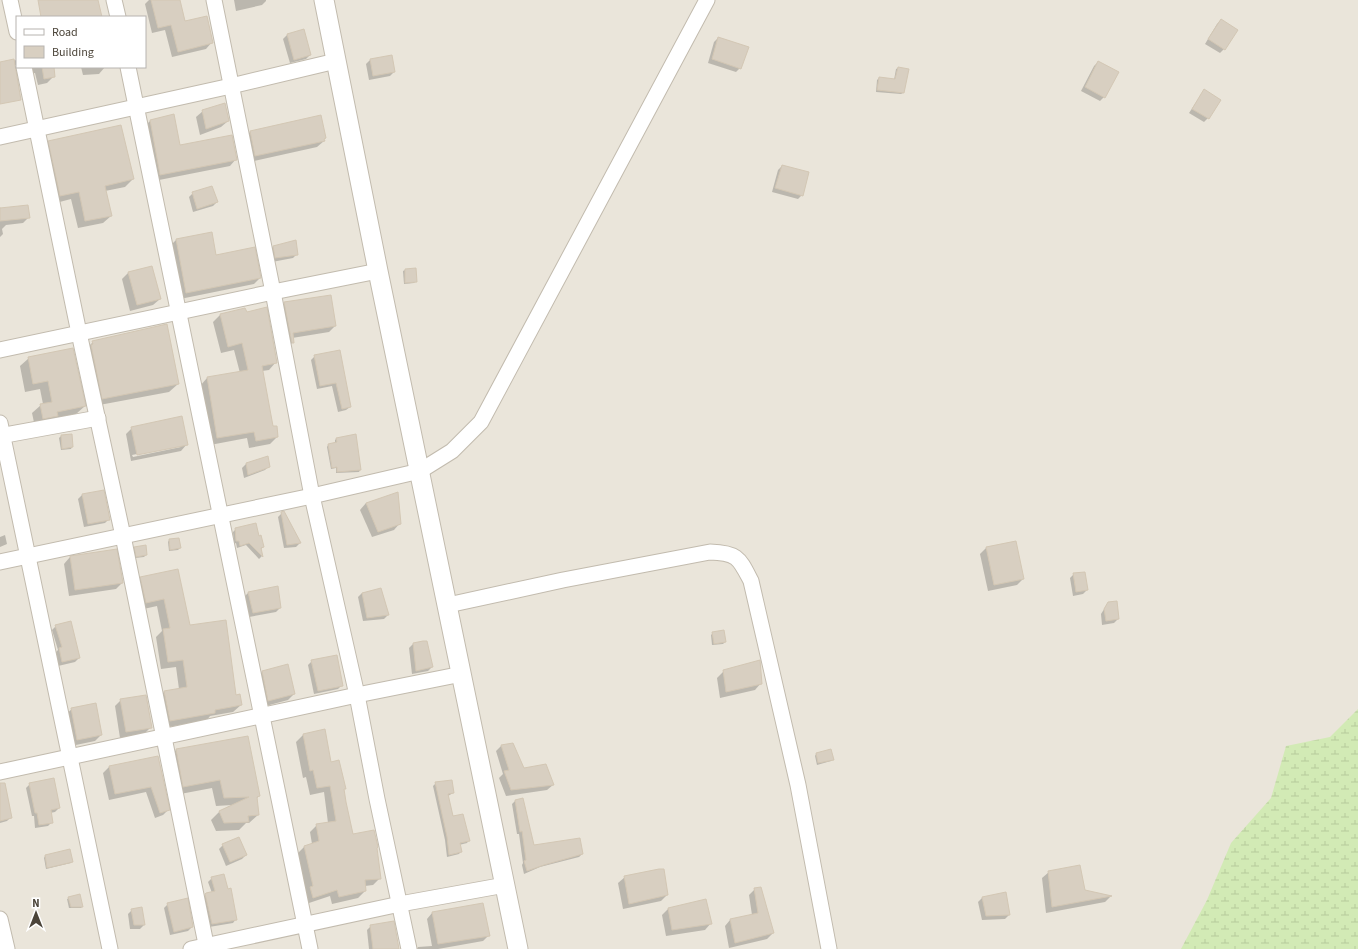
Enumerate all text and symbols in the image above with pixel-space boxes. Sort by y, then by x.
legend [16,16,146,68]
text: Road [52,24,78,41]
text: Building [52,44,94,61]
north arrow [16,893,56,933]
text: N [32,896,40,911]

